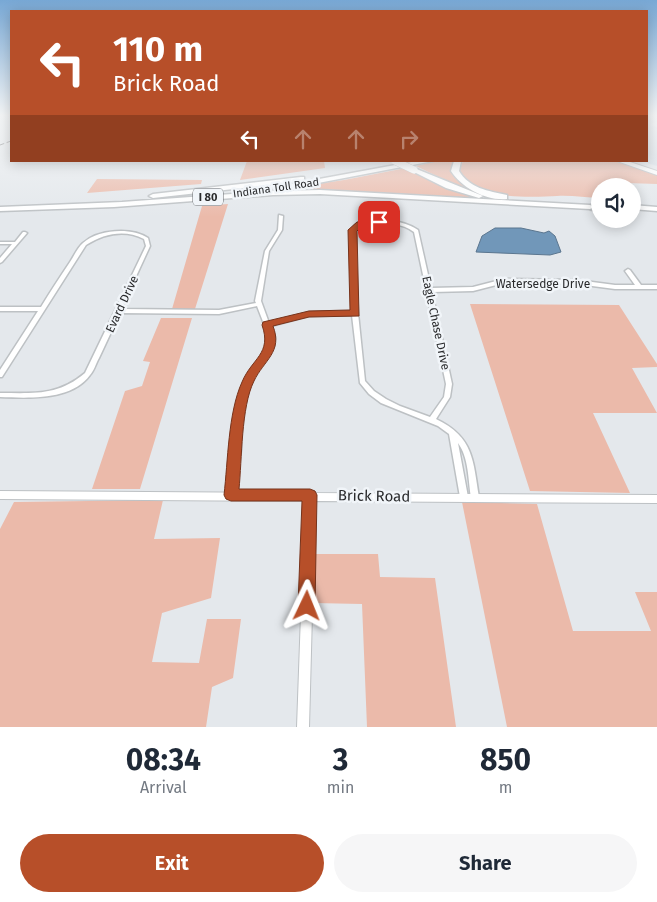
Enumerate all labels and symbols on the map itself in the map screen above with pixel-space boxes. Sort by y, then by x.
street label: Indiana Toll Road [232,176,320,200]
road number: I 80 [193,188,223,206]
pin [358,201,400,243]
street label: Evard Drive [103,273,141,335]
street label: Eagle Chase Drive [419,275,453,371]
street label: Watersedge Drive [496,277,590,291]
street label: Brick Road [338,486,410,506]
position arrow [280,579,332,631]

